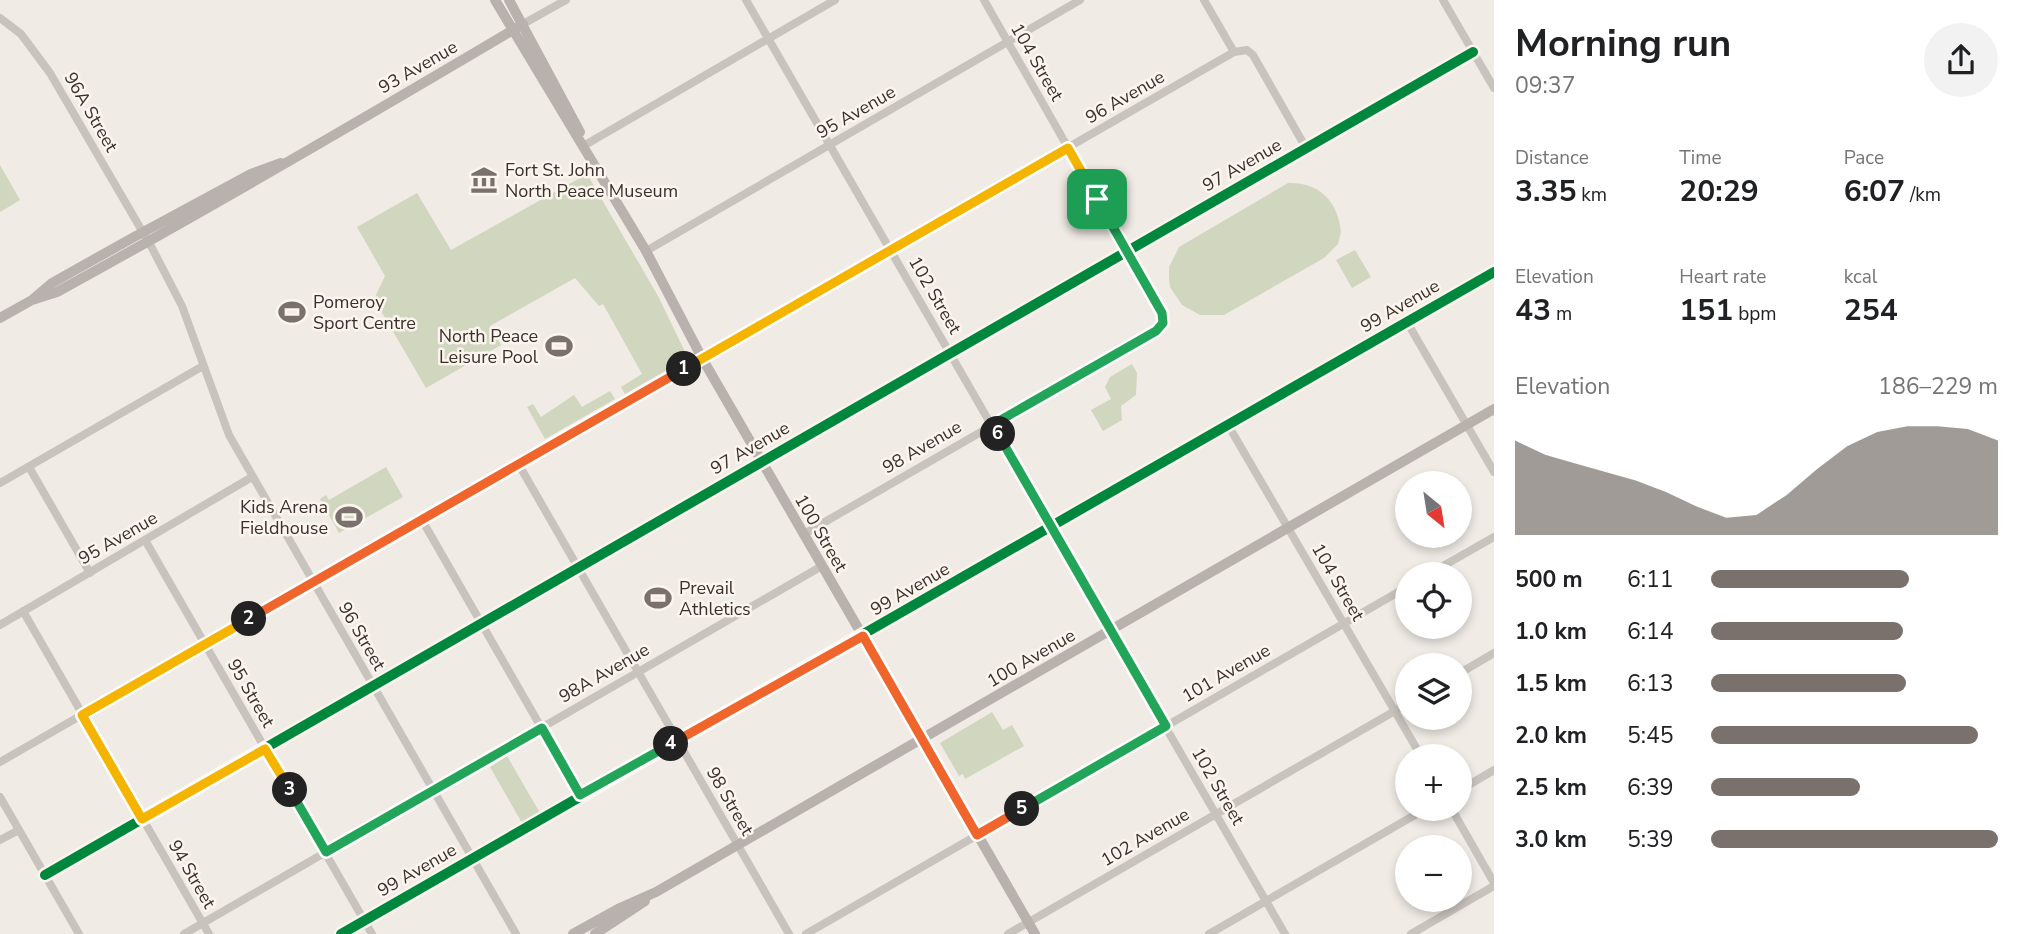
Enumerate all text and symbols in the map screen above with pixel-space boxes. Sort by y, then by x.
text: Morning run [1515,18,1731,69]
street label: 104 Street [1005,19,1069,106]
button: share [1924,23,1998,97]
street label: 93 Avenue [374,35,462,99]
street label: 96 Avenue [1081,65,1169,129]
street label: 96A Street [58,68,124,157]
text: 09:37 [1515,70,1575,101]
street label: 95 Avenue [812,80,900,144]
street label: 97 Avenue [1198,133,1286,197]
text: Distance [1515,145,1589,171]
text: Time [1679,145,1722,171]
text: Pace [1844,145,1884,171]
place label: Fort St. John North Peace Museum [505,158,678,203]
museum icon: Fort St. John North Peace Museum [469,165,499,195]
pin [1067,169,1127,229]
text: 3.35 [1515,171,1576,212]
text: 20:29 [1679,171,1759,212]
text: 6:07 [1844,171,1905,212]
icon: arrive [1078,180,1116,218]
text: km [1576,182,1607,208]
text: /km [1905,182,1941,208]
street label: 102 Street [903,252,967,339]
text: Elevation [1515,264,1594,290]
text: Heart rate [1679,264,1766,290]
text: kcal [1844,264,1877,290]
street label: 99 Avenue [1356,274,1444,338]
place label: Pomeroy Sport Centre [313,290,416,335]
text: 43 [1515,290,1551,331]
text: 151 [1679,290,1733,331]
text: 254 [1844,290,1898,331]
sports icon: Pomeroy Sport Centre [277,297,307,327]
text: m [1551,301,1572,327]
text: bpm [1733,301,1777,327]
place label: North Peace Leisure Pool [439,324,539,369]
sports icon: North Peace Leisure Pool [544,331,574,361]
pin: 1 [666,352,702,386]
text: 1 [678,355,689,381]
text: Elevation [1515,371,1610,402]
text: 186–229 m [1878,371,1998,402]
street label: 98 Avenue [878,415,966,479]
street label: 97 Avenue [706,416,794,480]
pin: 6 [981,416,1016,452]
text: 6 [992,420,1003,446]
north arrow [1395,471,1472,548]
map controls [1395,471,1472,912]
street label: 100 Street [789,490,853,577]
place label: Kids Arena Fieldhouse [240,495,328,540]
sports icon: Kids Arena Fieldhouse [334,502,364,532]
street label: 95 Avenue [74,506,162,570]
street label: 104 Street [1306,539,1370,626]
street label: 99 Avenue [866,557,954,621]
button: locate [1395,562,1472,639]
text: 500 m [1515,564,1583,595]
text: 6:11 [1627,564,1674,595]
place label: Prevail Athletics [679,576,751,621]
sports icon: Prevail Athletics [643,583,673,613]
street label: 96 Street [333,597,392,675]
pin: 2 [232,602,266,636]
text: 2 [243,605,254,631]
text: 1.0 km [1515,616,1587,647]
text: 6:14 [1627,616,1674,647]
street label: 100 Avenue [982,623,1080,693]
street label: 98A Avenue [554,637,654,709]
street label: 101 Avenue [1177,638,1275,708]
button: layers [1395,653,1472,730]
street label: 95 Street [222,654,281,732]
text: 1.5 km [1515,668,1587,699]
text: 6:13 [1627,668,1674,699]
text: 2.0 km [1515,720,1587,751]
text: 5:45 [1627,720,1674,751]
pin: 4 [654,726,688,762]
text: 4 [665,730,676,756]
street label: 102 Street [1186,743,1250,830]
button: + [1395,744,1472,821]
street label: 98 Street [701,762,760,840]
pin: 3 [272,772,308,808]
text: 2.5 km [1515,772,1587,803]
text: 6:39 [1627,772,1674,803]
text: 3 [284,776,295,802]
pin: 5 [1004,792,1040,826]
text: 5 [1016,795,1027,821]
street label: 102 Avenue [1096,802,1194,872]
text: 3.0 km [1515,824,1587,855]
text: 5:39 [1627,824,1674,855]
street label: 94 Street [163,835,222,913]
button: − [1395,835,1472,912]
street label: 99 Avenue [373,838,461,902]

